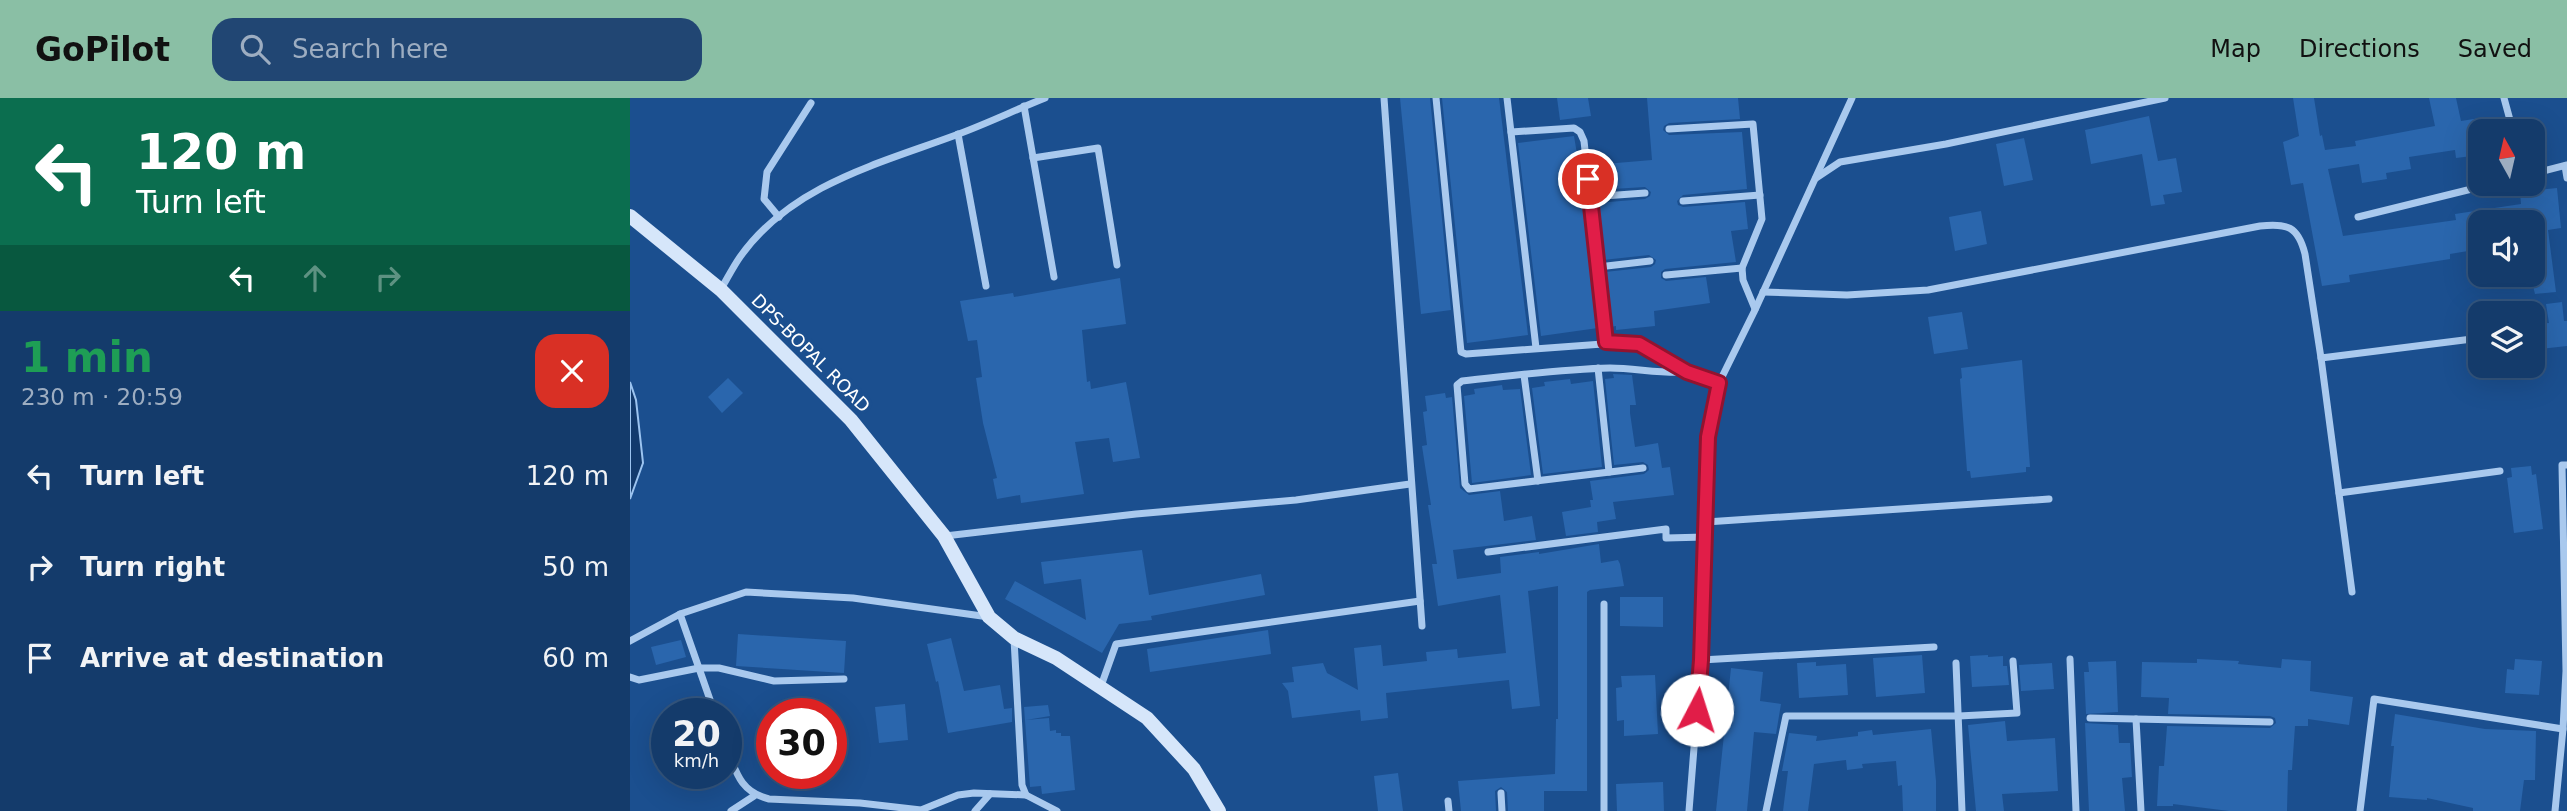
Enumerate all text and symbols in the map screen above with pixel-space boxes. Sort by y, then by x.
search box [212,18,702,81]
text: GoPilot [35,30,170,69]
icon: search [236,30,274,68]
text: Search here [292,34,448,64]
text: Map [2210,35,2261,63]
text: Directions [2299,35,2420,63]
text: Saved [2458,35,2532,63]
north arrow [2468,119,2544,196]
map controls [2468,119,2545,378]
text: 120 m [136,124,306,181]
icon: left [21,126,112,217]
pin [1558,149,1618,209]
icon: arrive [1569,160,1607,198]
text: Turn left [136,183,266,221]
button: sound [2468,210,2545,287]
icon: left [223,259,261,297]
icon: ahead [296,259,334,297]
icon: right [369,259,407,297]
street label: DPS-BOPAL ROAD [748,290,874,416]
button: layers [2468,301,2545,378]
text: 1 min [21,333,153,382]
button: close [535,334,609,408]
text: 230 m · 20:59 [21,384,183,410]
icon: left [21,457,59,495]
text: Turn left [80,461,204,491]
text: 120 m [526,461,609,491]
icon: right [21,548,59,586]
text: Turn right [80,552,225,582]
text: 50 m [542,552,609,582]
icon: arrive [21,639,59,677]
text: Arrive at destination [80,643,384,673]
text: 60 m [542,643,609,673]
position arrow [1660,673,1734,747]
speed limit sign: 30 [756,698,847,789]
text: 20 [672,714,721,754]
text: km/h [674,750,719,771]

